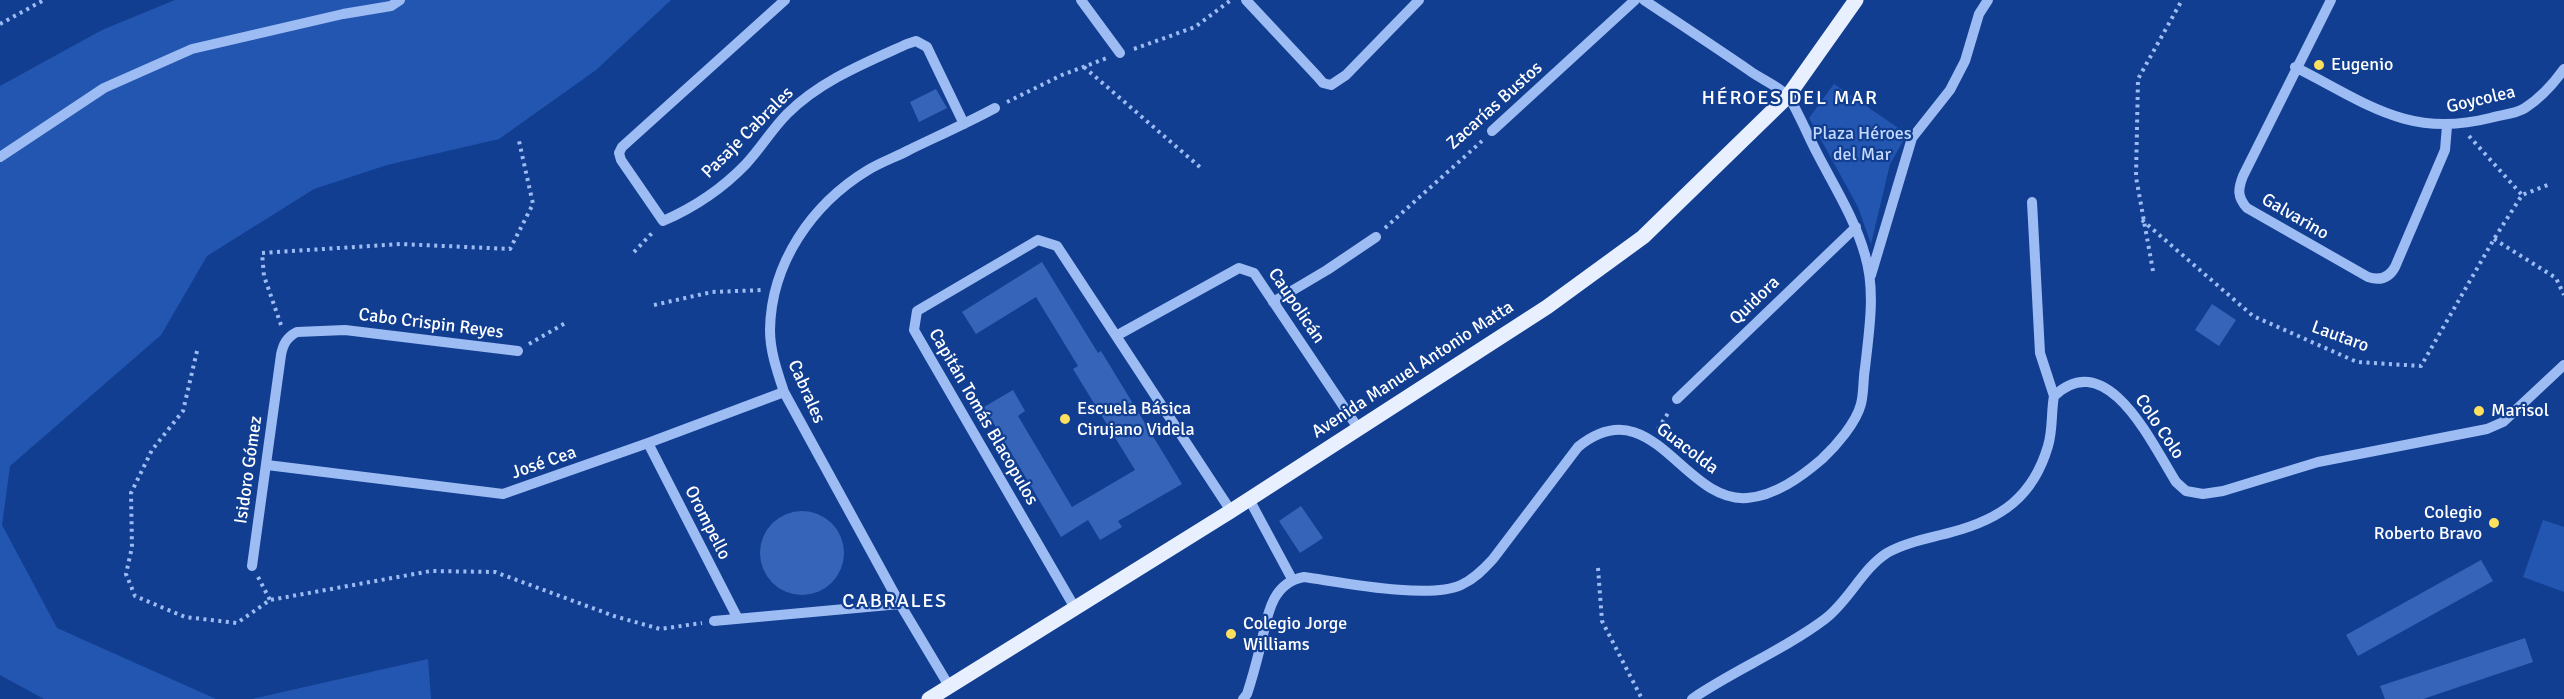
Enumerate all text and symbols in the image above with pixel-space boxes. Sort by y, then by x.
place label: Eugenio [2331,54,2393,76]
street label: Zacarías Bustos [1443,57,1547,155]
marker: Eugenio [2312,58,2326,72]
street label: Goycolea [2445,82,2517,118]
street label: Pasaje Cabrales [698,83,798,183]
district label: HÉROES DEL MAR [1702,87,1878,111]
park label: Plaza Héroes del Mar [1812,123,1912,166]
street label: Galvarino [2258,189,2332,245]
street label: Caupolicán [1263,264,1329,348]
street label: Quidora [1726,272,1784,330]
street label: Avenida Manuel Antonio Matta [1308,297,1518,443]
street label: Cabo Crispin Reyes [357,304,505,344]
street label: Lautaro [2308,317,2372,357]
street label: Capitán Tomás Blacopulos [924,325,1042,509]
street label: Cabrales [783,357,829,427]
street label: Colo Colo [2130,391,2188,463]
place label: Escuela Básica Cirujano Videla [1077,398,1195,440]
place label: Marisol [2491,400,2549,422]
marker: Marisol [2472,404,2486,418]
marker: Escuela Básica Cirujano Videla [1058,412,1072,426]
street label: Isidoro Gómez [231,415,267,525]
street label: Guacolda [1652,419,1722,479]
street label: José Cea [509,442,579,484]
street label: Orompello [679,482,735,564]
place label: Colegio Roberto Bravo [2374,502,2482,544]
marker: Colegio Roberto Bravo [2487,516,2501,530]
district label: CABRALES [842,590,948,614]
place label: Colegio Jorge Williams [1243,613,1347,656]
marker: Colegio Jorge Williams [1224,627,1238,641]

